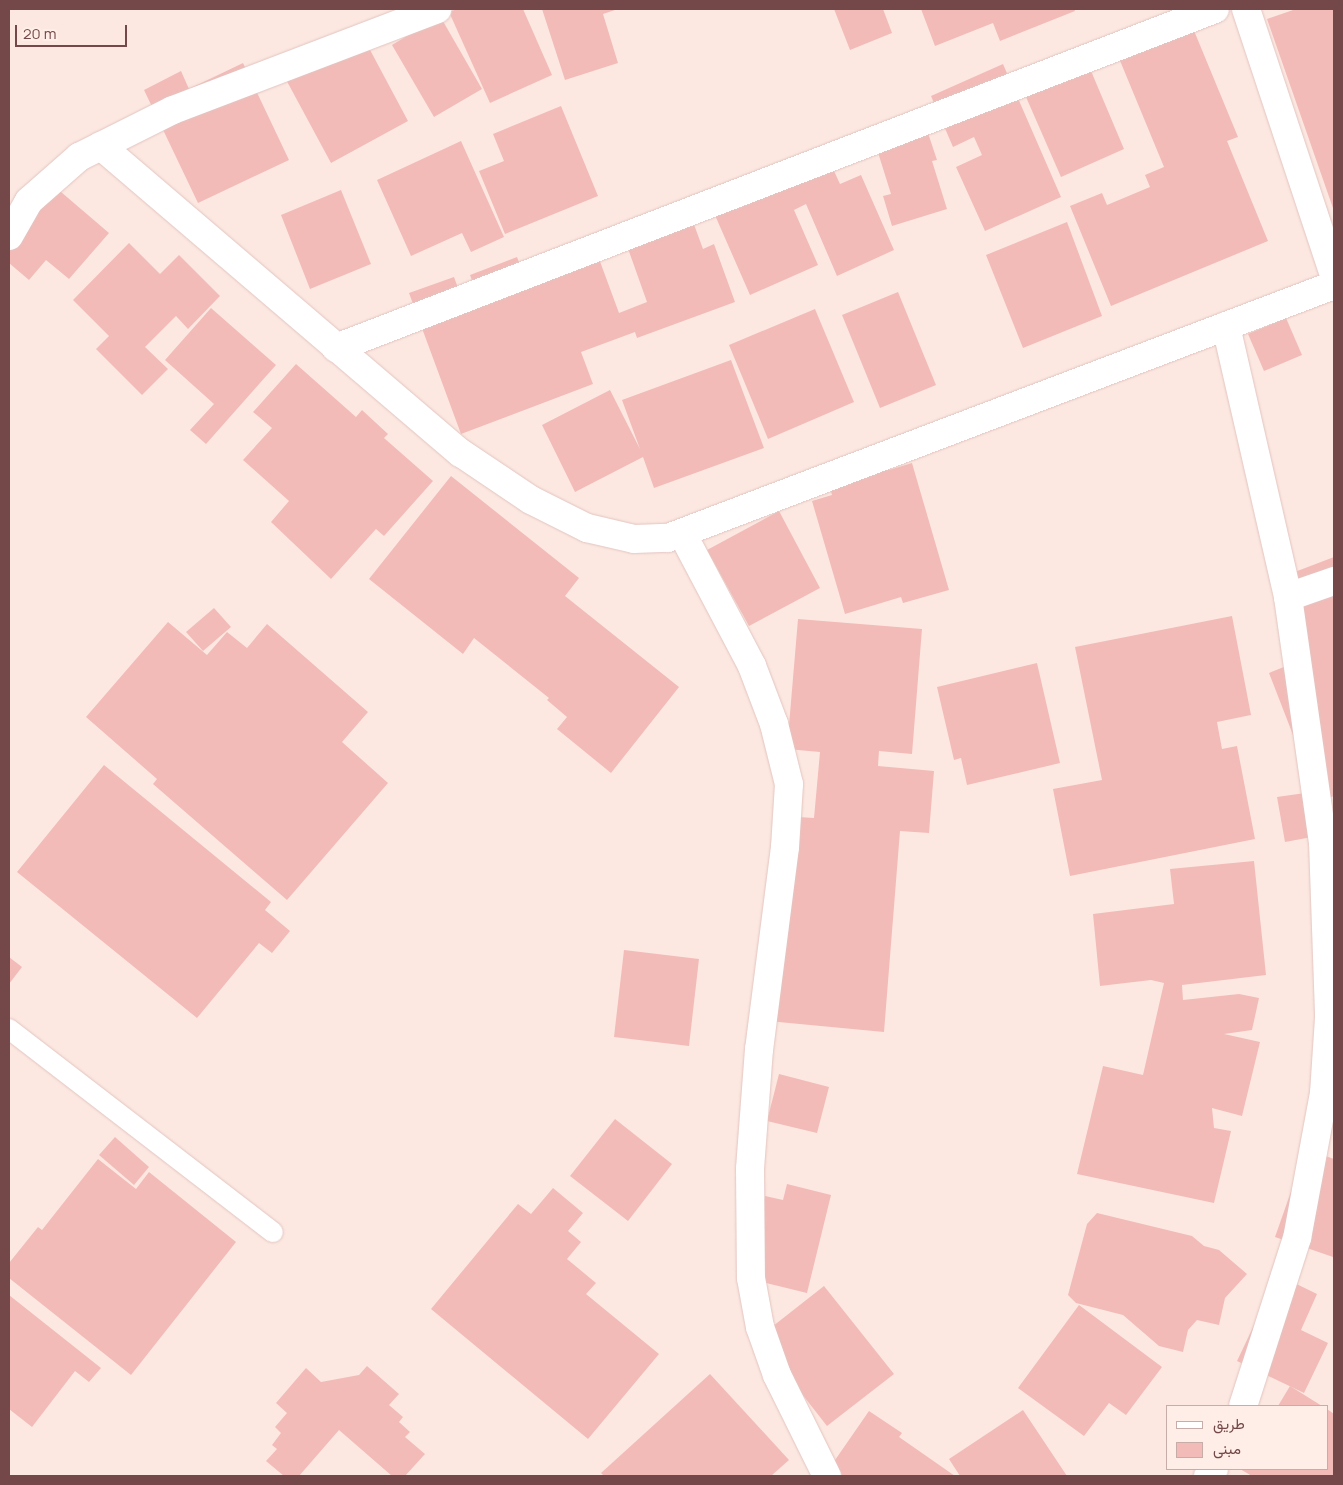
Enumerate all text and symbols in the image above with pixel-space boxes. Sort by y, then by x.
scale bar [18,15,130,47]
text: 20 m [23,23,56,44]
legend [1166,1405,1328,1470]
text: طريق [1213,1413,1245,1434]
text: مبنى [1213,1438,1241,1459]

